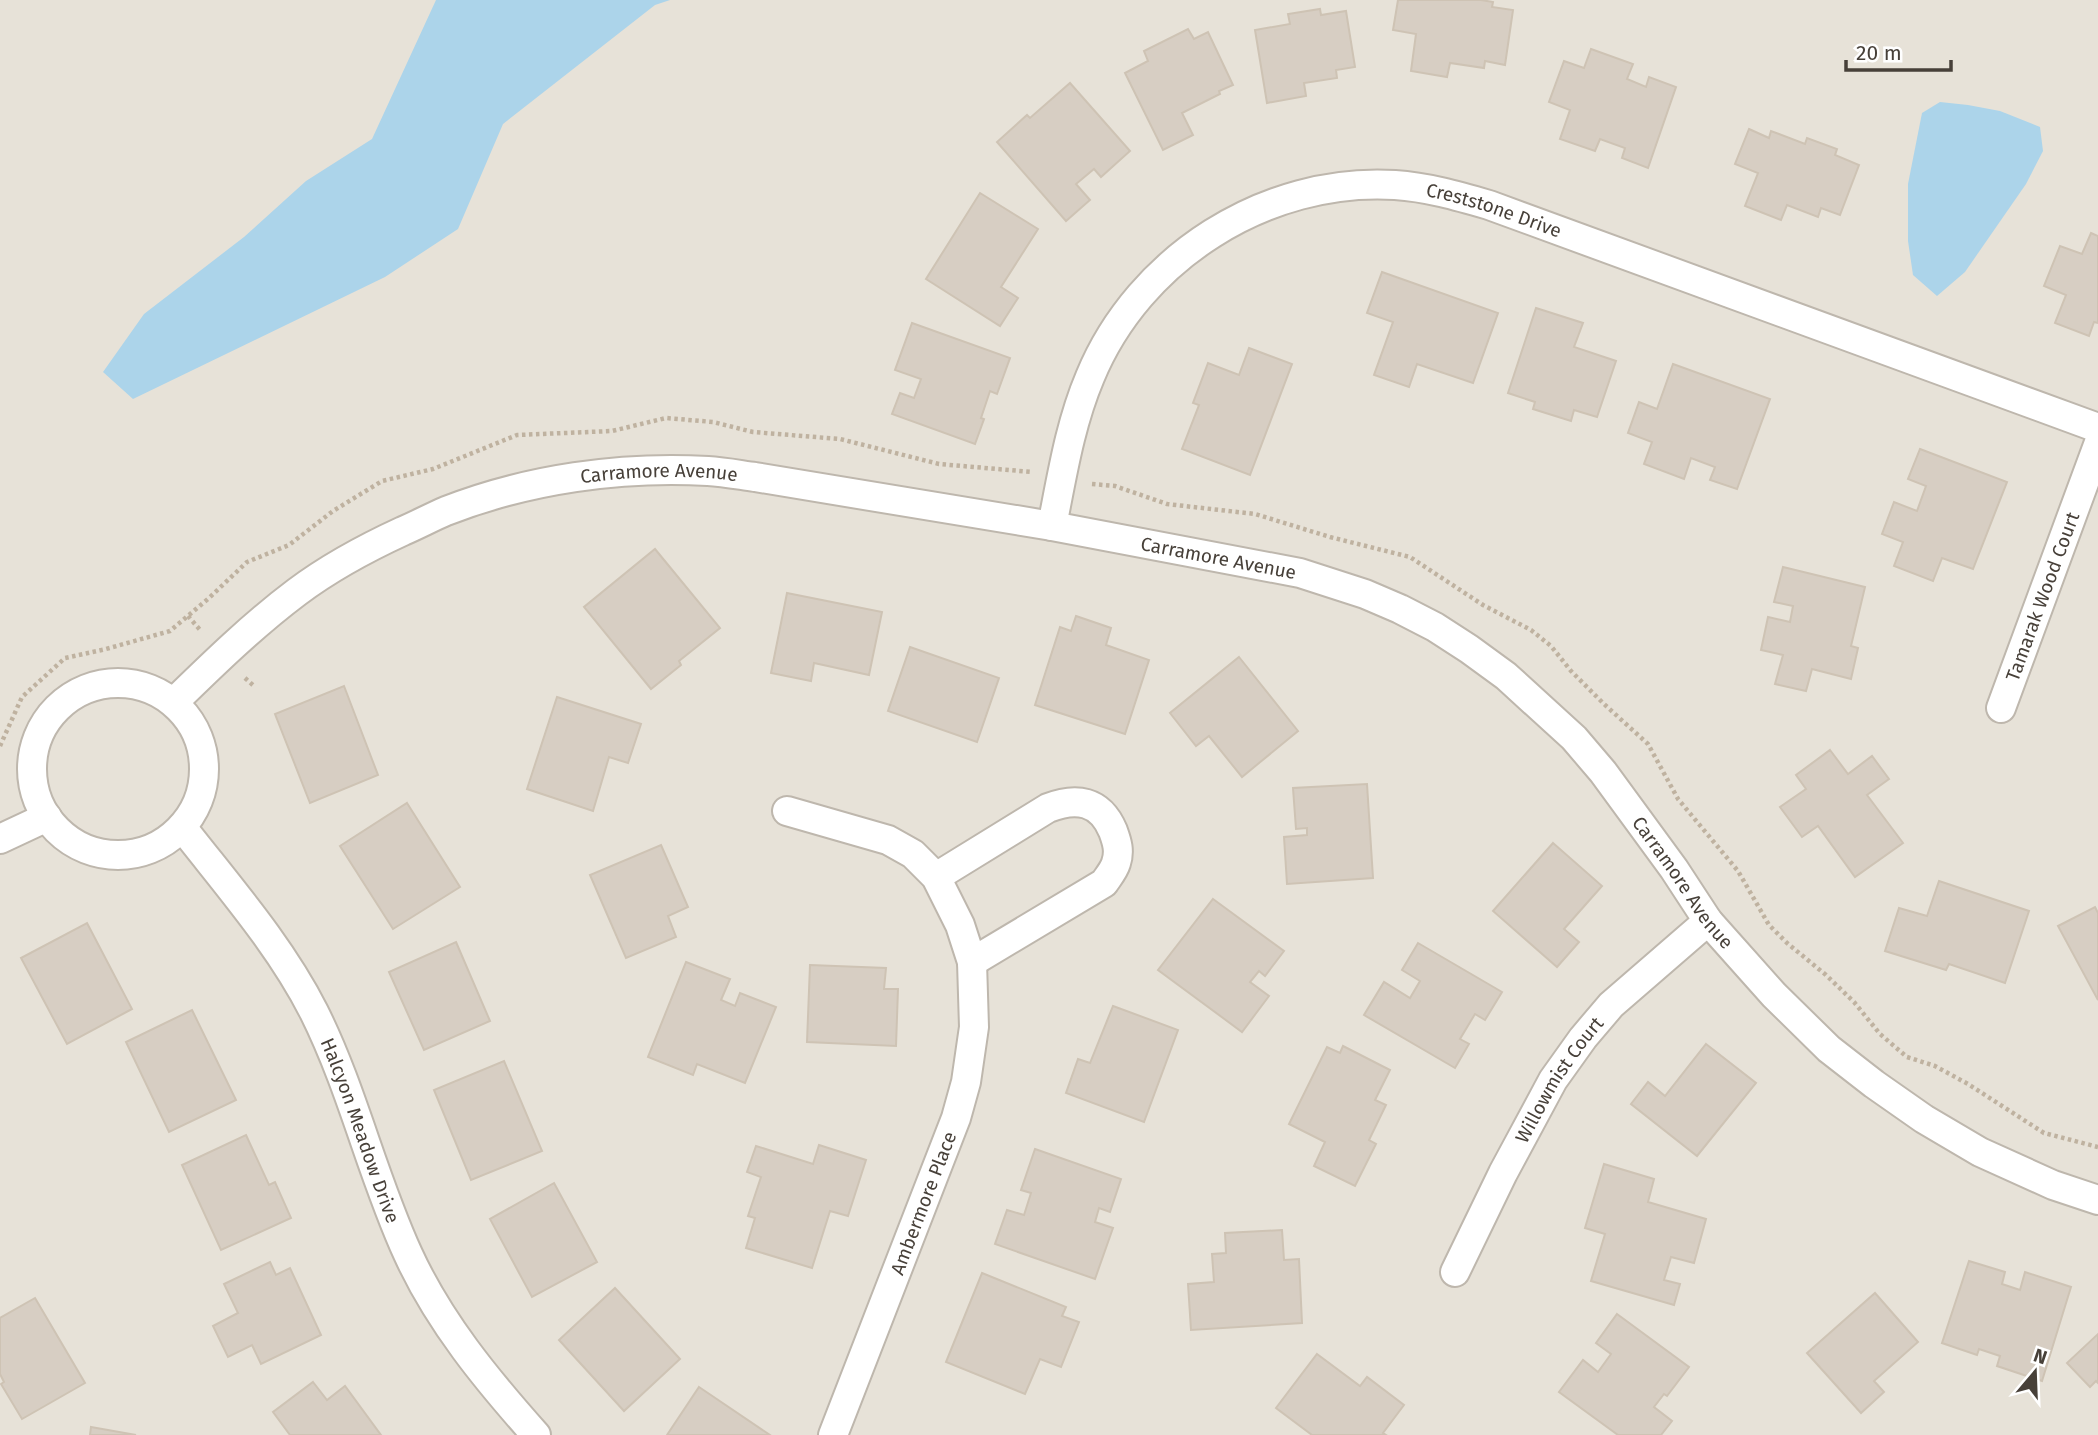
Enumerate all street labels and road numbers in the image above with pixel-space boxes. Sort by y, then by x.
street label: Creststone Drive [1424,178,1565,243]
street label: Carramore Avenue [579,459,739,488]
street label: Tamarak Wood Court [2001,509,2084,684]
street label: Carramore Avenue [1139,532,1298,584]
street label: Carramore Avenue [1627,812,1738,954]
street label: Willowmist Court [1510,1012,1608,1147]
street label: Halcyon Meadow Drive [316,1035,404,1226]
street label: Ambermore Place [886,1128,961,1278]

